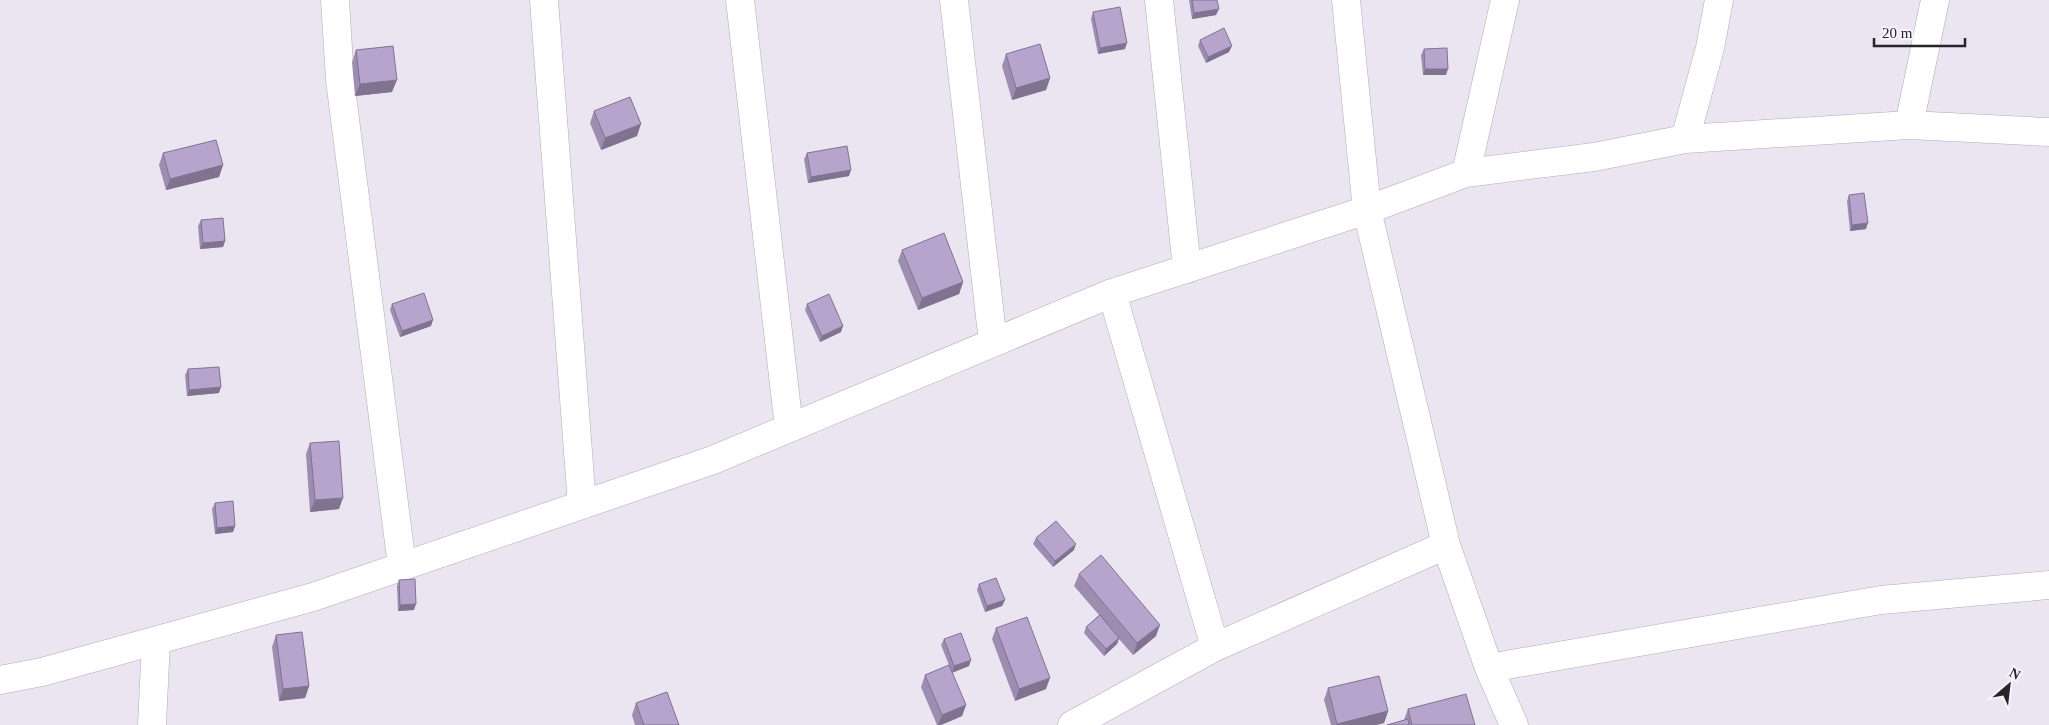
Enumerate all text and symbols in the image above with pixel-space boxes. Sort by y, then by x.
scale bar [1874,15,1965,47]
text: 20 m [1882,25,1913,41]
north arrow [1984,660,2034,710]
text: N [2007,665,2023,683]

